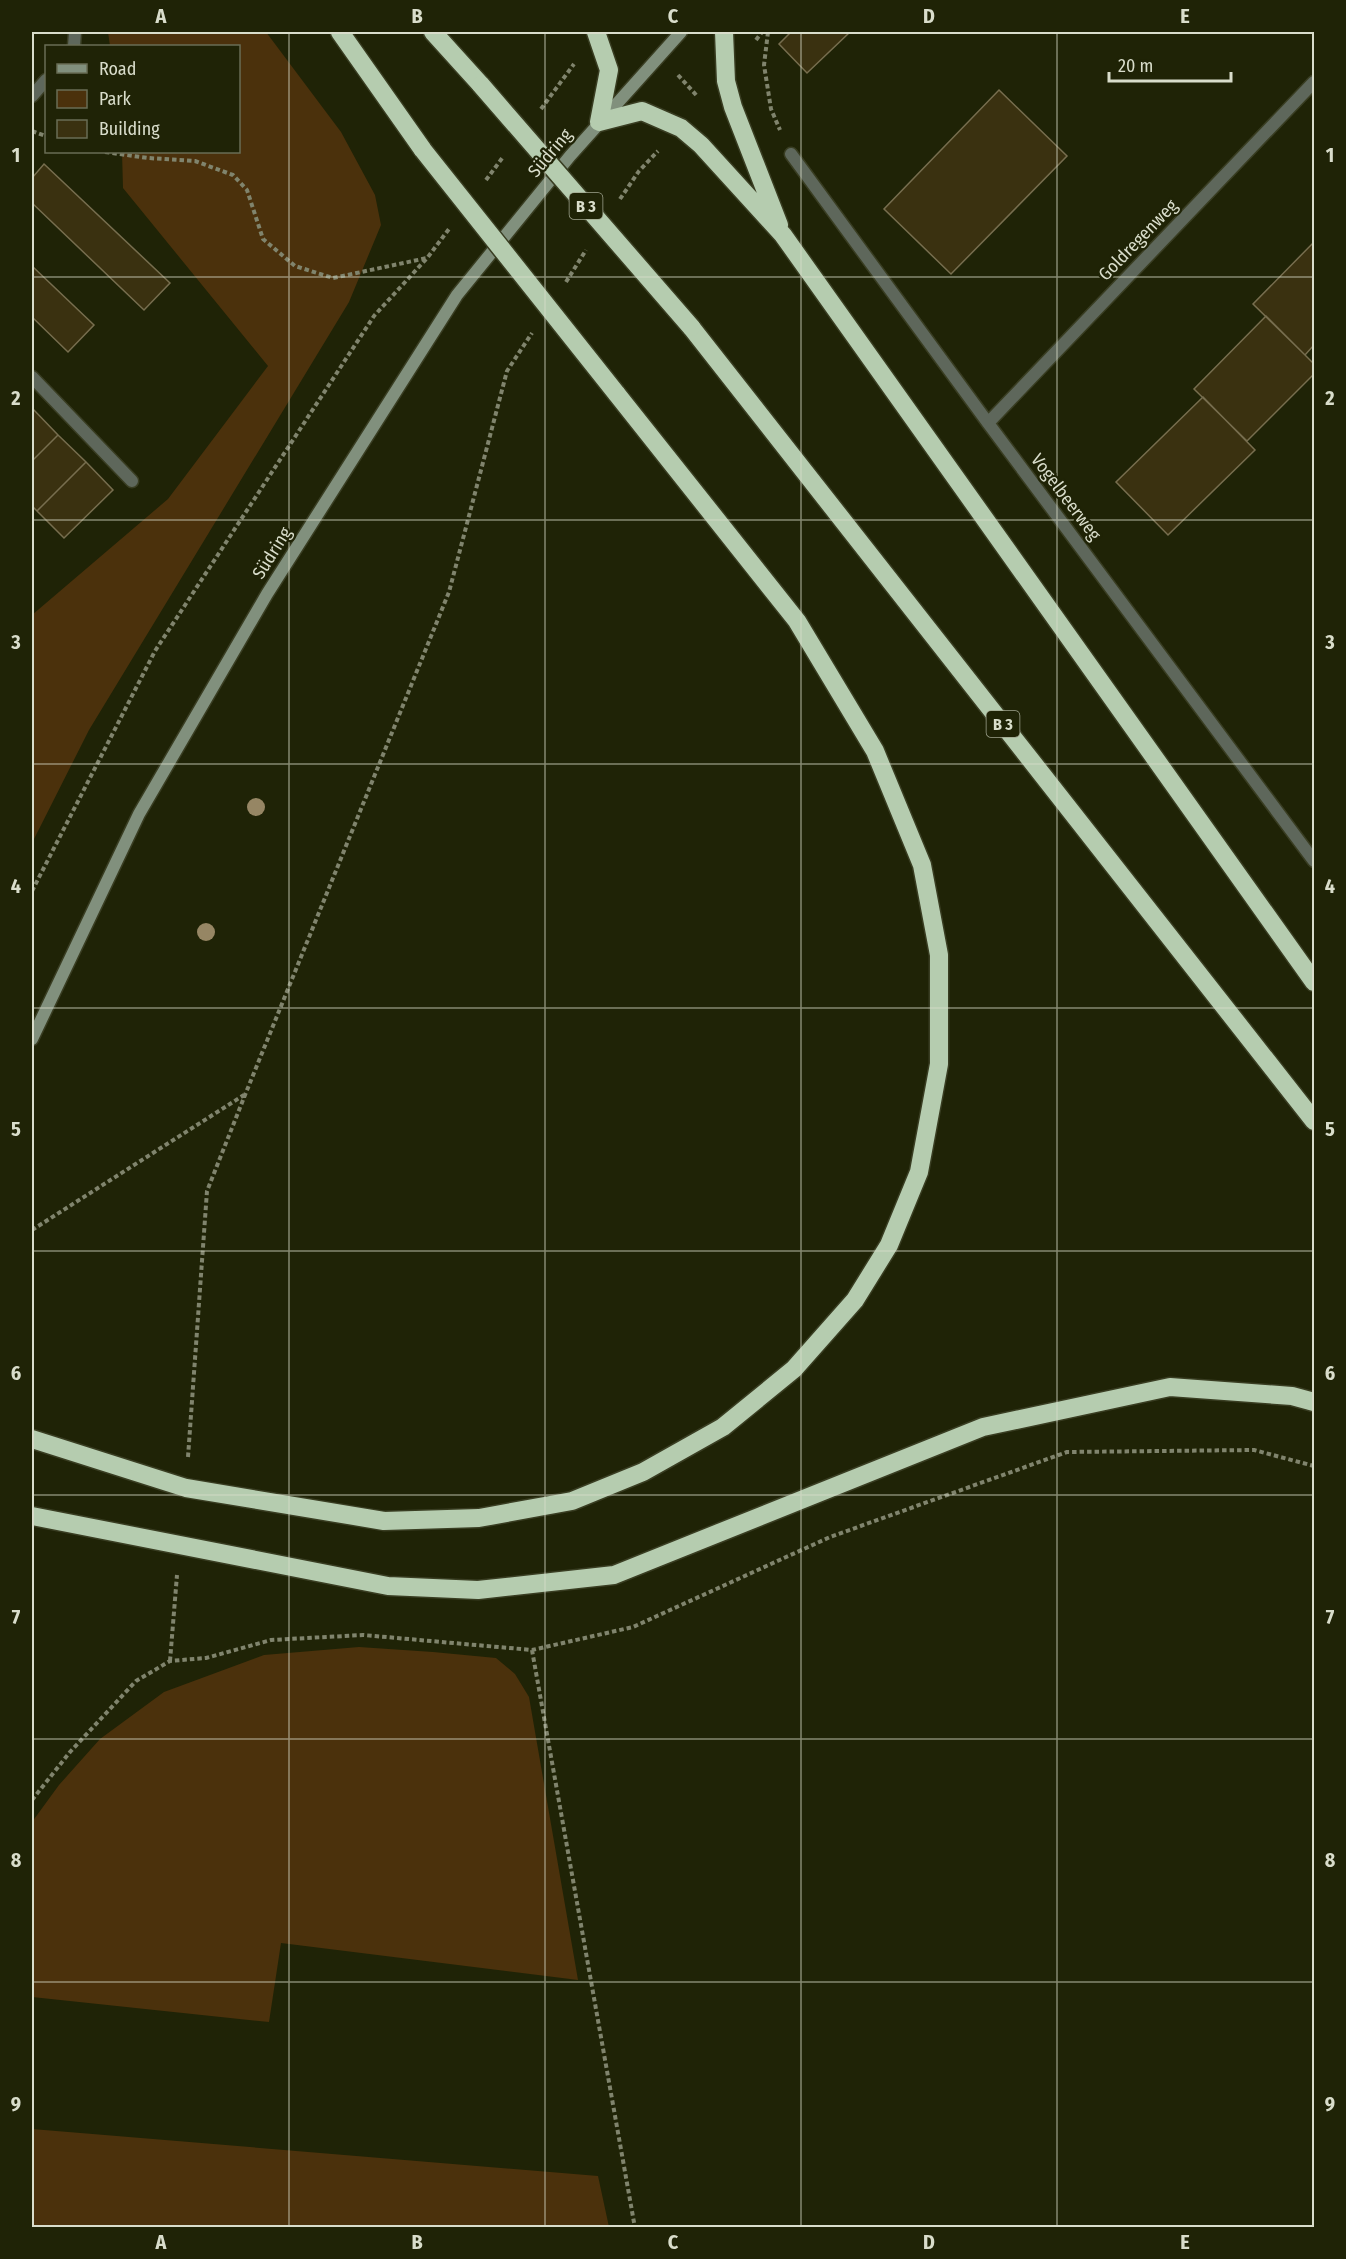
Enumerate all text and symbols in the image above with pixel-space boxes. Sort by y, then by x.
text: A [155,4,168,28]
text: B [411,4,423,28]
text: C [668,4,679,28]
text: D [923,4,935,28]
text: E [1180,4,1190,28]
legend [45,45,240,153]
scale bar [1109,45,1230,83]
text: 20 m [1118,55,1153,77]
text: Road [99,58,136,80]
text: Park [99,88,132,110]
text: Building [99,118,160,140]
street label: Südring [523,124,577,182]
text: 1 [12,143,20,167]
text: 1 [1326,143,1334,167]
road number: B 3 [570,193,602,219]
street label: Goldregenweg [1094,194,1183,285]
text: 2 [10,386,21,410]
text: 2 [1324,386,1335,410]
street label: Vogelbeerweg [1026,449,1106,545]
street label: Südring [248,523,297,583]
text: 3 [10,630,21,654]
text: 3 [1324,630,1335,654]
road number: B 3 [986,711,1020,737]
text: 4 [11,874,21,898]
text: 4 [1325,874,1335,898]
text: 5 [11,1117,21,1141]
text: 5 [1325,1117,1335,1141]
text: 6 [11,1361,21,1385]
text: 6 [1325,1361,1335,1385]
text: 7 [12,1605,21,1629]
text: 7 [1326,1605,1335,1629]
text: 8 [11,1848,22,1872]
text: 8 [1325,1848,1336,1872]
text: 9 [11,2092,21,2116]
text: 9 [1325,2092,1335,2116]
text: A [155,2230,168,2254]
text: B [411,2230,423,2254]
text: C [668,2230,679,2254]
text: D [923,2230,935,2254]
text: E [1180,2230,1190,2254]

